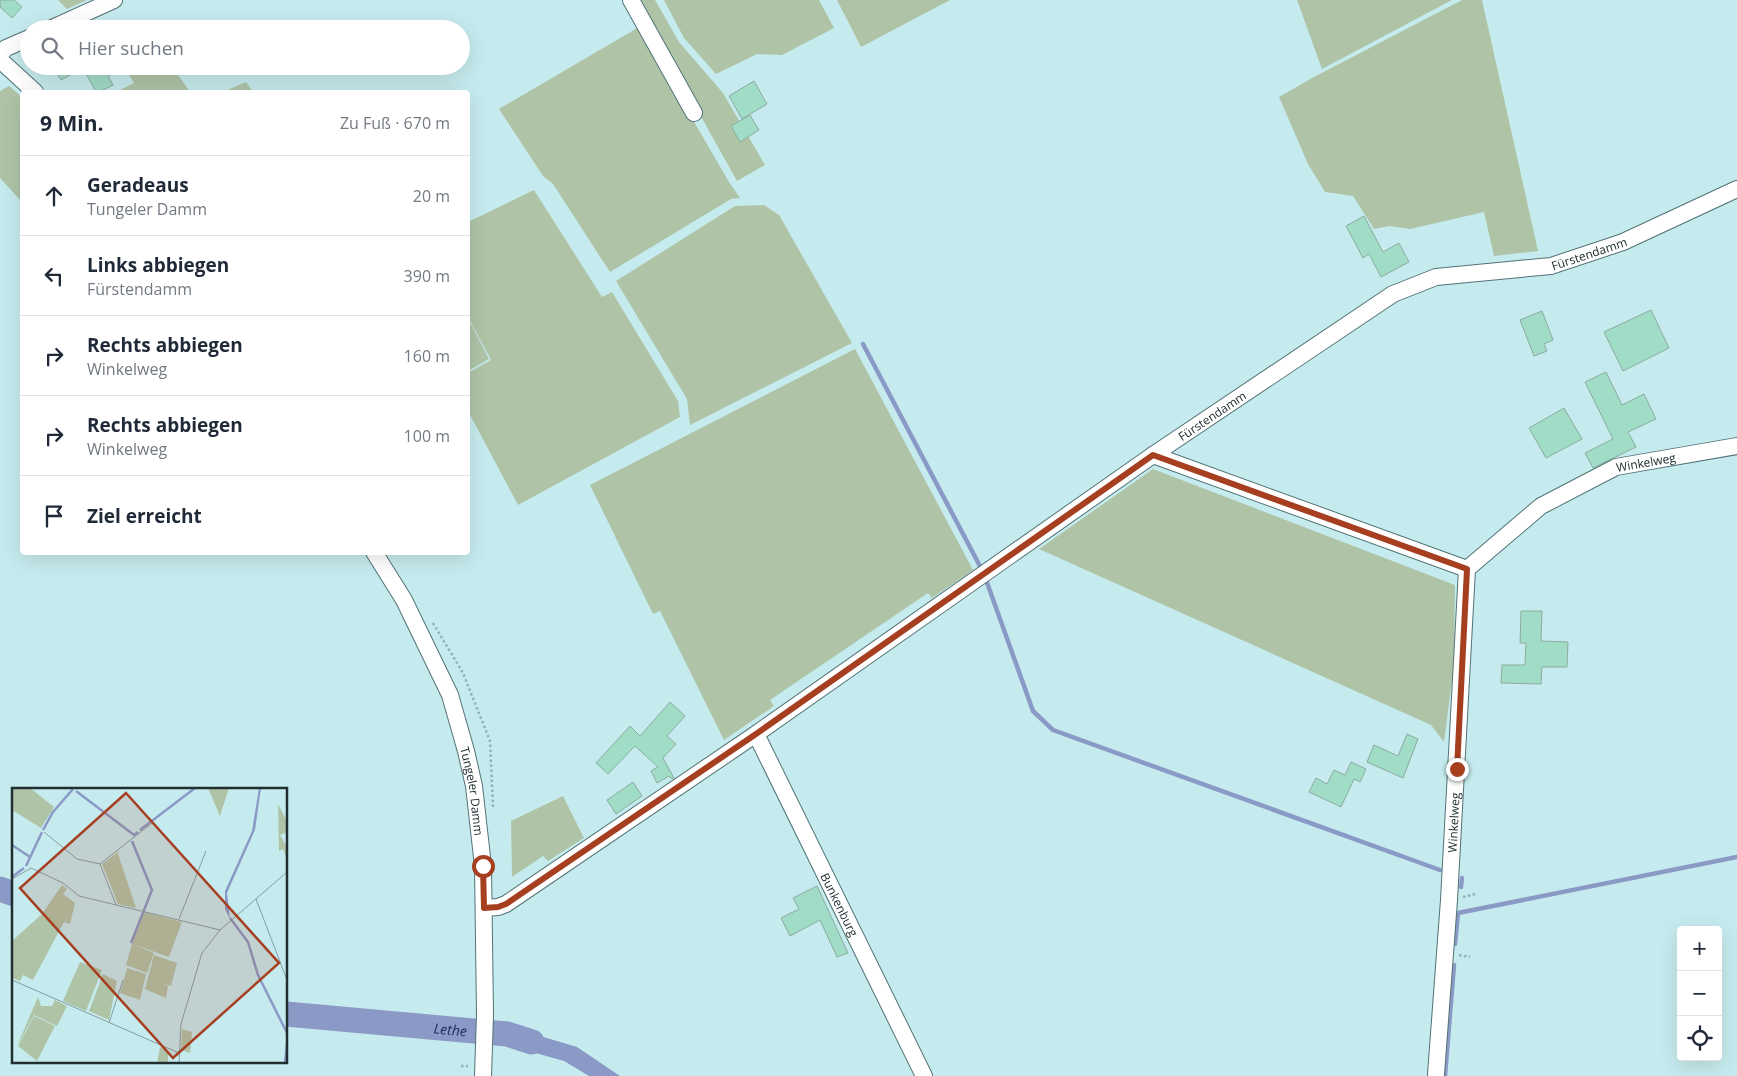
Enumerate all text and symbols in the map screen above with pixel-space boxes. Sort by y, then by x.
search box [20,20,470,75]
icon: search [38,34,66,62]
text: Hier suchen [78,35,184,61]
text: 9 Min. [40,109,103,137]
text: Zu Fuß · 670 m [340,112,450,134]
text: Geradeaus [87,172,189,198]
icon: ahead [40,182,68,210]
text: 20 m [413,185,450,207]
text: Tungeler Damm [87,198,207,220]
street label: Fürstendamm [1549,233,1629,274]
text: Links abbiegen [87,252,229,278]
icon: left [40,262,68,290]
text: 390 m [404,265,450,287]
text: Fürstendamm [87,278,192,300]
text: Rechts abbiegen [87,332,243,358]
icon: right [40,342,68,370]
text: 160 m [404,345,450,367]
text: Winkelweg [87,358,167,380]
street label: Fürstendamm [1174,387,1249,445]
text: Rechts abbiegen [87,412,243,438]
icon: right [40,422,68,450]
text: 100 m [404,425,450,447]
text: Winkelweg [87,438,167,460]
street label: Winkelweg [1615,448,1677,475]
icon: arrive [40,502,68,530]
text: Ziel erreicht [87,503,202,529]
street label: Tungeler Damm [457,744,488,836]
route end [1446,758,1469,781]
inset map [12,788,288,1064]
street label: Winkelweg [1443,792,1463,853]
route start [472,855,495,878]
street label: Bunkenburg [817,870,863,940]
map controls [1677,926,1722,1061]
button: + [1677,926,1722,971]
button: − [1677,971,1722,1016]
button: locate [1677,1016,1722,1061]
water label: Lethe [433,1018,468,1040]

